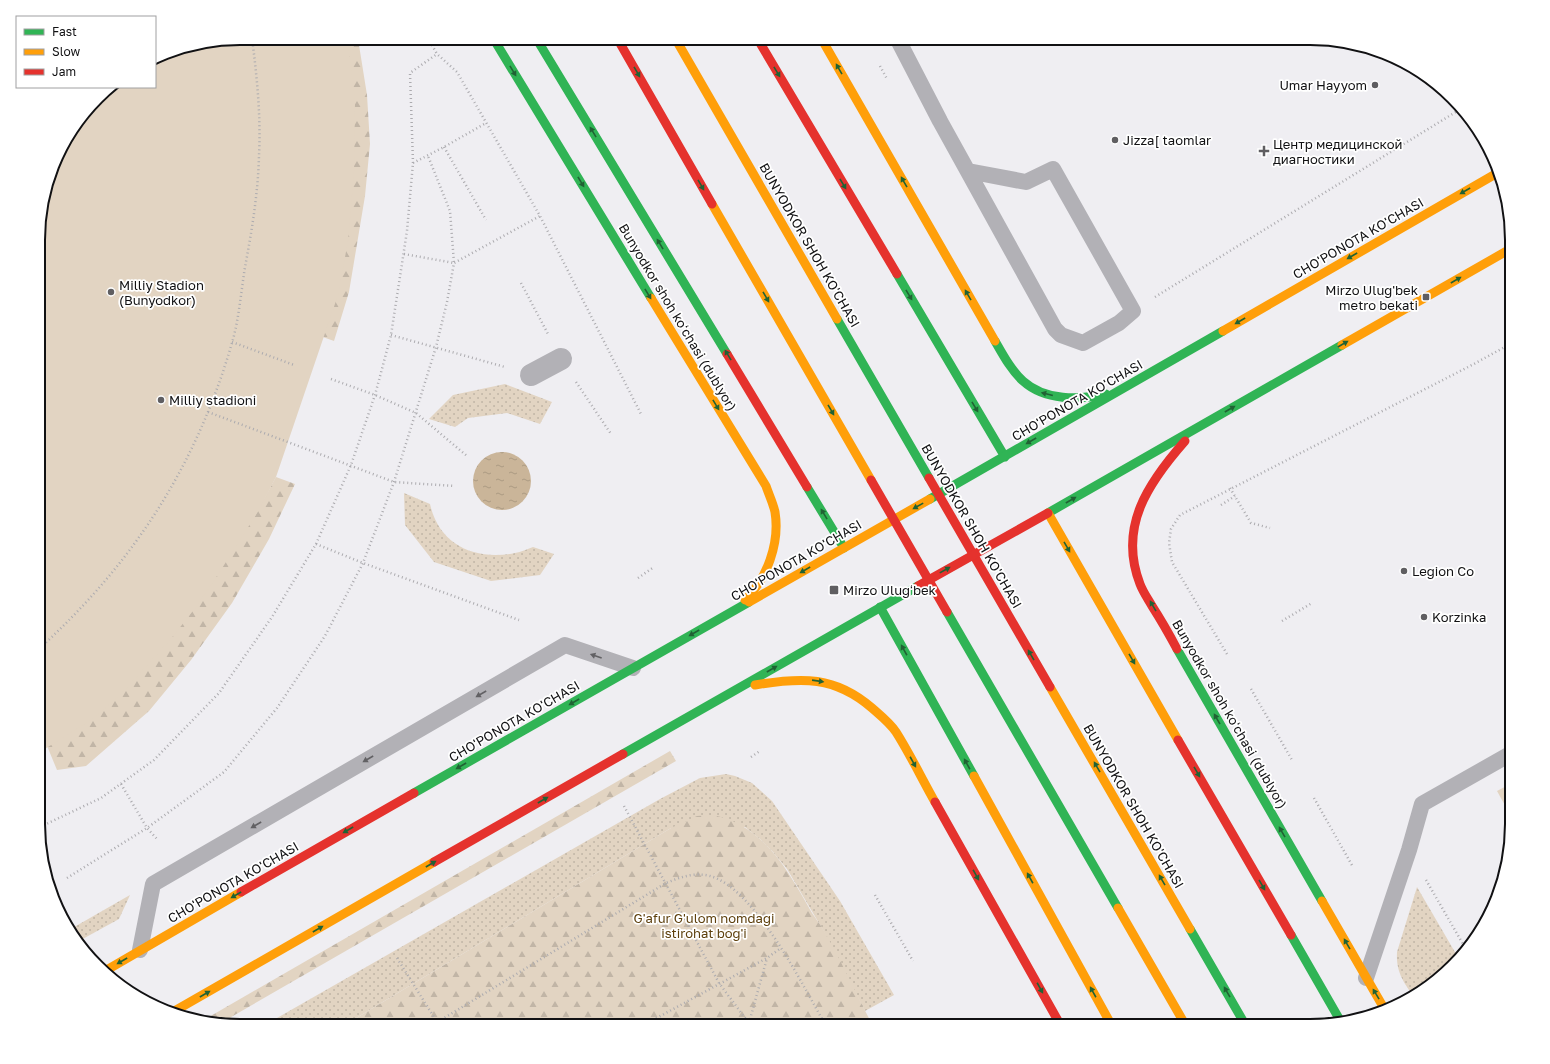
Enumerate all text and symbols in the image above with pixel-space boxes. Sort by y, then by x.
legend [16,16,156,88]
text: Fast [52,24,77,39]
text: Slow [52,44,80,59]
one-way arrow [835,63,842,75]
text: Jam [52,64,76,79]
one-way arrow [510,65,517,77]
one-way arrow [633,66,640,78]
one-way arrow [773,66,780,78]
place label: Umar Hayyom [1279,77,1367,93]
marker: Umar Hayyom [1370,80,1380,90]
one-way arrow [590,126,597,138]
place label: Jizza[ taomlar [1123,132,1211,148]
marker: Jizza[ taomlar [1110,135,1120,145]
place label: Центр медицинской диагностики [1273,136,1402,167]
marker: Центр медицинской диагностики [1258,145,1270,157]
street label: BUNYODKOR SHOH KO'CHASI [756,160,864,330]
one-way arrow [900,176,907,188]
one-way arrow [577,177,585,187]
one-way arrow [698,179,705,191]
one-way arrow [839,179,847,189]
one-way arrow [1459,188,1471,195]
street label: CHO'PONOTA KO'CHASI [1290,194,1426,282]
street label: Bunyodkor shoh koʻchasi (dublyor) [616,220,740,414]
one-way arrow [657,238,664,250]
one-way arrow [1346,253,1358,260]
one-way arrow [1450,276,1462,283]
place label: Milliy Stadion (Bunyodkor) [119,277,204,308]
place label: Mirzo Ulug'bek metro bekati [1325,282,1419,313]
marker: Milliy Stadion (Bunyodkor) [106,287,116,297]
one-way arrow [645,288,652,299]
one-way arrow [906,289,913,301]
one-way arrow [965,289,972,301]
one-way arrow [763,291,770,303]
marker: Mirzo Ulug'bek metro bekati [1421,292,1431,302]
one-way arrow [1234,318,1246,325]
one-way arrow [1337,341,1349,348]
one-way arrow [724,349,731,361]
street label: CHO'PONOTA KO'CHASI [1009,356,1145,444]
one-way arrow [1041,390,1053,396]
place label: Milliy stadioni [169,392,256,408]
marker: Milliy stadioni [156,395,166,405]
one-way arrow [712,400,720,410]
one-way arrow [972,401,979,413]
one-way arrow [828,404,835,416]
one-way arrow [1224,405,1236,412]
one-way arrow [1025,438,1037,445]
street label: BUNYODKOR SHOH KO'CHASI [918,441,1026,611]
one-way arrow [1065,496,1077,503]
one-way arrow [912,502,924,509]
one-way arrow [820,508,827,520]
street label: CHO'PONOTA KO'CHASI [728,516,864,604]
one-way arrow [1064,541,1071,553]
place label: Legion Co [1412,563,1474,579]
one-way arrow [799,566,811,573]
marker: Legion Co [1399,566,1409,576]
one-way arrow [939,567,951,574]
place label: Mirzo Ulugʻbek [843,582,936,598]
marker: Mirzo Ulugʻbek [828,584,840,596]
one-way arrow [1149,600,1156,612]
place label: Korzinka [1432,609,1486,625]
marker: Korzinka [1419,612,1429,622]
street label: Bunyodkor shoh koʻchasi (dublyor) [1169,617,1291,811]
one-way arrow [688,630,700,637]
one-way arrow [901,645,908,656]
one-way arrow [1028,649,1035,660]
one-way arrow [589,652,601,658]
one-way arrow [1129,654,1136,665]
one-way arrow [766,666,777,673]
street label: CHO'PONOTA KO'CHASI [446,677,582,765]
one-way arrow [812,677,824,684]
one-way arrow [475,691,487,698]
one-way arrow [568,698,580,705]
one-way arrow [1214,713,1221,725]
street label: BUNYODKOR SHOH KO'CHASI [1080,721,1188,891]
one-way arrow [362,756,374,763]
one-way arrow [909,756,916,768]
one-way arrow [964,758,971,770]
one-way arrow [1093,761,1100,773]
one-way arrow [455,762,467,769]
one-way arrow [1194,766,1201,778]
one-way arrow [537,796,549,803]
one-way arrow [250,821,262,828]
one-way arrow [1279,826,1286,838]
one-way arrow [343,827,354,834]
street label: CHO'PONOTA KO'CHASI [165,838,301,926]
one-way arrow [425,861,436,868]
one-way arrow [973,869,980,881]
one-way arrow [1027,872,1034,884]
one-way arrow [1158,874,1165,886]
one-way arrow [1259,879,1266,891]
one-way arrow [230,892,242,899]
park label: G'afur G'ulom nomdagi istirohat bog'i [634,910,774,941]
one-way arrow [312,926,324,933]
one-way arrow [1344,939,1351,950]
one-way arrow [116,957,128,964]
one-way arrow [1036,982,1043,994]
one-way arrow [1090,986,1096,998]
one-way arrow [1223,986,1230,998]
one-way arrow [1372,989,1380,999]
one-way arrow [199,990,211,997]

